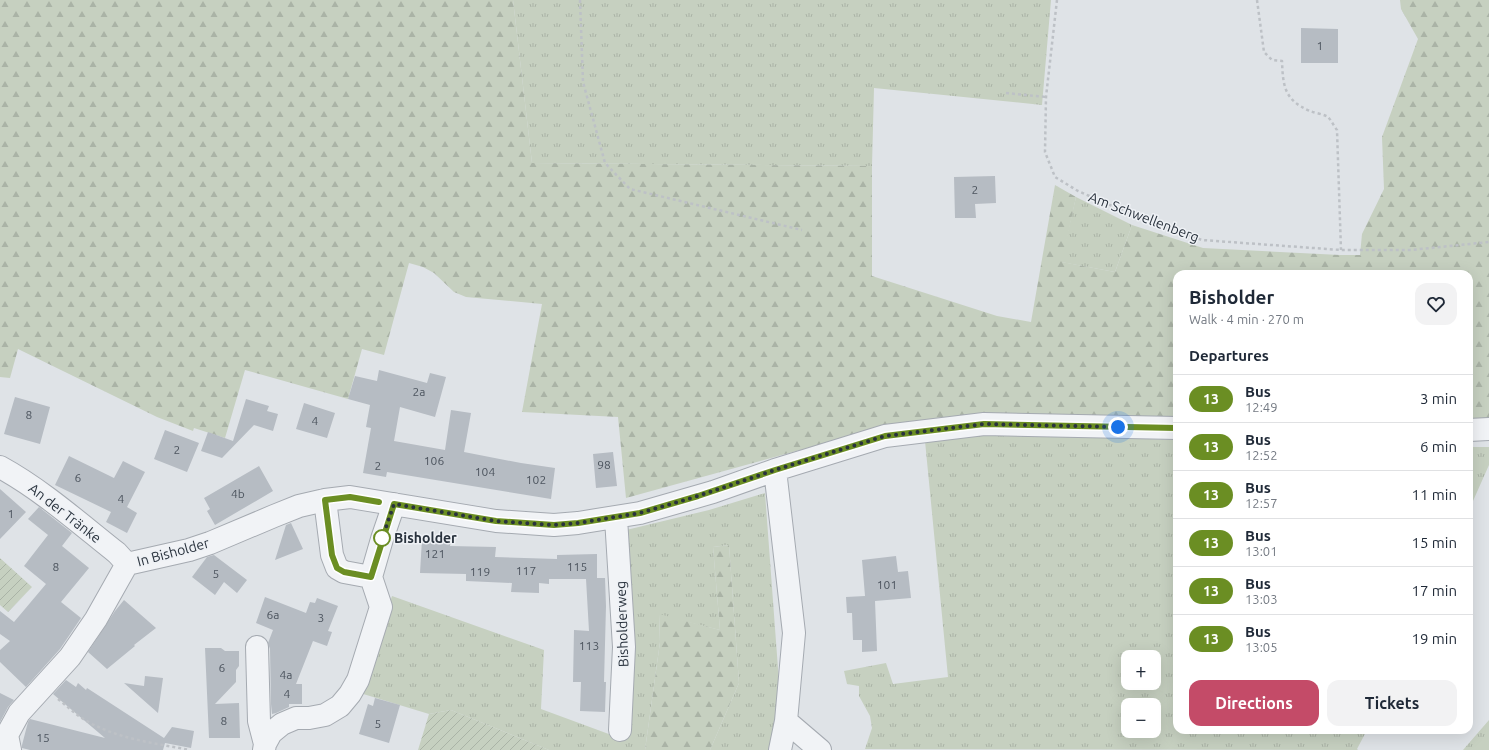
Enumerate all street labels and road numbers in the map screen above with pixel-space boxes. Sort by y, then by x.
street label: Am Schwellenberg [1086,189,1202,245]
street label: An der Tränke [26,480,104,546]
street label: In Bisholder [135,534,212,569]
street label: Bisholderweg [612,581,632,667]

